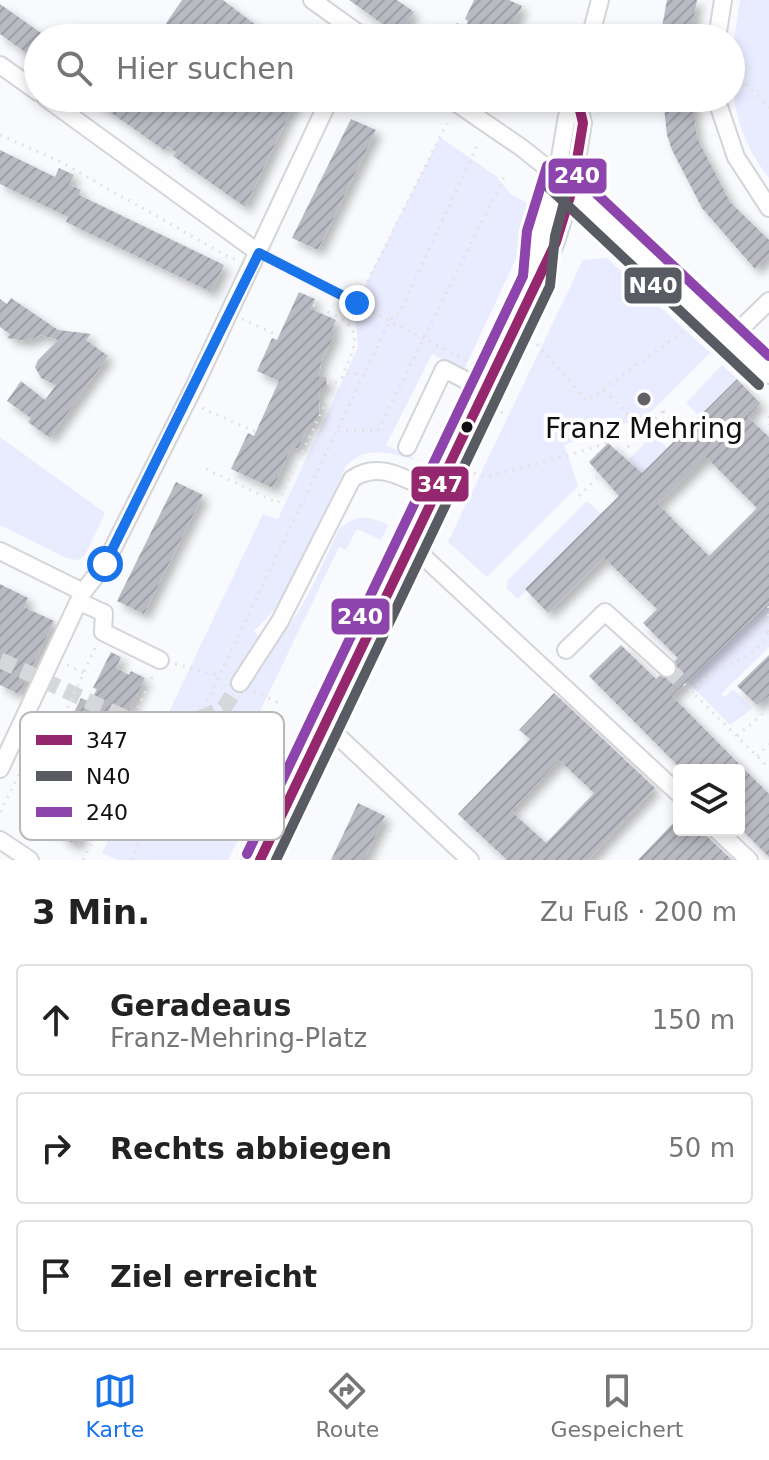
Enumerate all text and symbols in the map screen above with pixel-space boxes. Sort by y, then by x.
search box [24,24,745,112]
icon: search [52,46,96,90]
text: Hier suchen [116,51,295,86]
line badge: 240 [547,157,608,195]
text: 240 [554,163,600,188]
line badge: N40 [623,266,683,305]
text: N40 [628,273,678,298]
route end [339,285,375,321]
marker: Franz Mehring [635,390,653,408]
place label: Franz Mehring [545,412,743,445]
unlabelled marker [459,419,475,435]
line badge: 347 [410,465,470,503]
text: 347 [417,472,463,497]
route start [87,546,123,582]
line badge: 240 [330,597,391,636]
text: 240 [337,604,383,629]
legend [20,712,284,840]
text: 347 [86,728,128,753]
text: N40 [86,764,130,789]
map controls [673,764,745,836]
button: layers [673,764,745,836]
text: 240 [86,800,128,825]
text: 3 Min. [32,892,150,932]
text: Zu Fuß · 200 m [540,897,737,927]
text: Geradeaus [110,988,291,1023]
icon: ahead [34,998,78,1042]
text: 150 m [652,1005,735,1035]
text: Franz-Mehring-Platz [110,1023,367,1053]
icon: right [34,1126,78,1170]
text: Rechts abbiegen [110,1131,392,1166]
text: 50 m [668,1133,735,1163]
icon: arrive [34,1254,78,1298]
text: Ziel erreicht [110,1259,317,1294]
tab: Karte [86,1369,144,1442]
tab: Route [315,1369,379,1442]
tab: Gespeichert [551,1369,683,1442]

